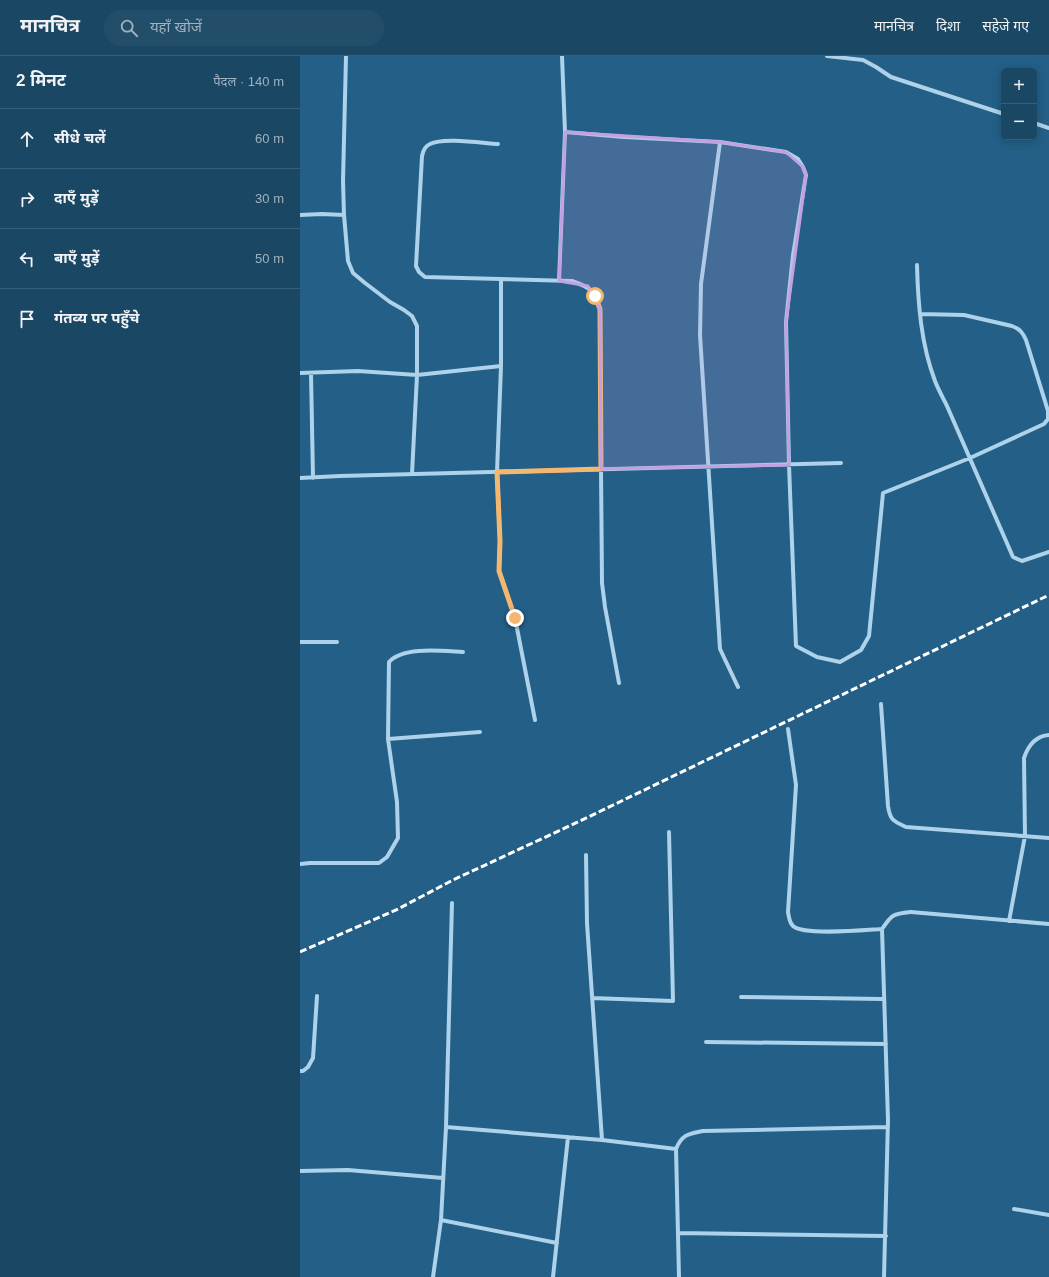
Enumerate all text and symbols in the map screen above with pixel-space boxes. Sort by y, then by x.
search box [104,10,384,46]
text: मानचित्र [20,15,80,36]
icon: search [118,17,140,39]
text: यहाँ खोजें [150,18,202,35]
text: मानचित्र [874,18,914,34]
text: दिशा [936,18,960,34]
text: सहेजे गए [982,18,1029,34]
map controls [1001,68,1037,140]
button: + [1001,68,1037,104]
text: 2 मिनट [16,71,66,90]
text: पैदल · 140 m [213,74,284,89]
button: − [1001,104,1037,140]
icon: ahead [16,128,38,150]
text: सीधे चलें [54,129,105,146]
text: 60 m [255,131,284,146]
icon: right [16,188,38,210]
text: दाएँ मुड़ें [54,189,98,206]
text: 30 m [255,191,284,206]
icon: left [16,248,38,270]
text: बाएँ मुड़ें [54,249,99,266]
text: 50 m [255,251,284,266]
route start [586,287,604,305]
icon: arrive [16,308,38,330]
text: गंतव्य पर पहुँचे [54,309,139,326]
route end [506,609,524,627]

